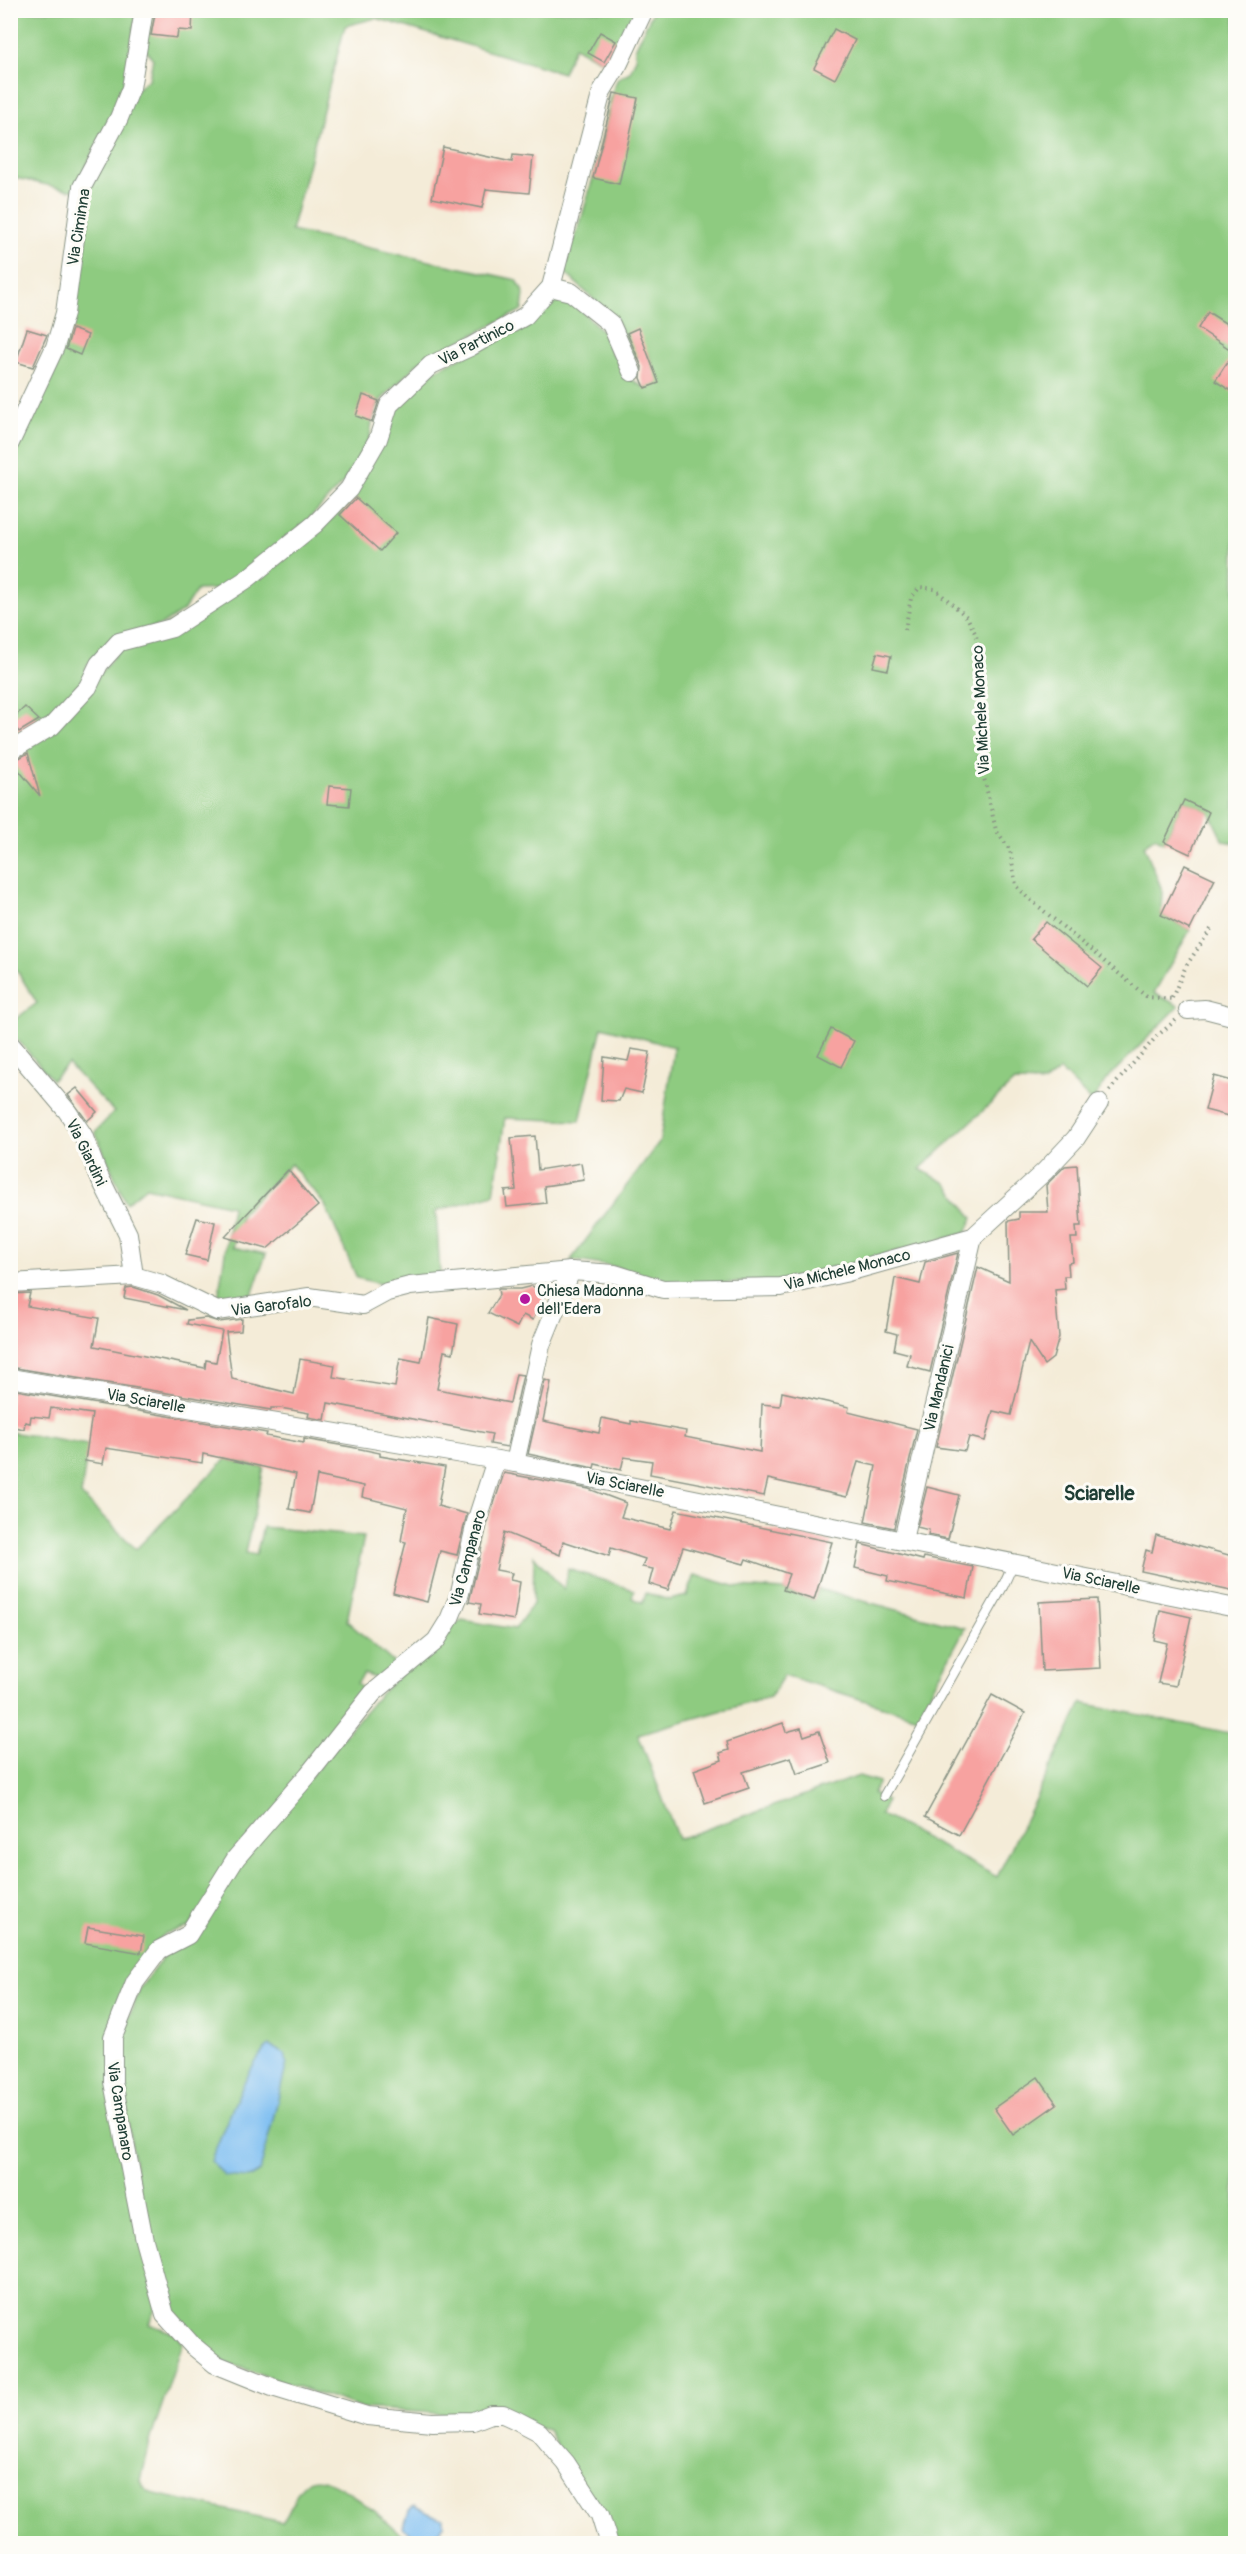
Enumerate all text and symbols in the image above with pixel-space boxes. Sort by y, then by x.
street label: Via Ciminna [63,187,95,267]
street label: Via Partinico [435,315,518,371]
street label: Via Michele Monaco [968,644,994,775]
street label: Via Giardini [61,1116,111,1189]
street label: Via Michele Monaco [782,1244,913,1295]
place label: Chiesa Madonna dell'Edera [537,1281,644,1319]
street label: Via Garofalo [230,1291,313,1321]
marker: Chiesa Madonna dell'Edera [518,1292,532,1306]
street label: Via Mandanici [919,1343,959,1434]
street label: Via Sciarelle [105,1384,187,1418]
street label: Via Sciarelle [584,1468,666,1502]
district label: Sciarelle [1064,1481,1135,1506]
street label: Via Campanaro [445,1507,491,1609]
street label: Via Sciarelle [1060,1563,1142,1599]
street label: Via Campanaro [102,2060,138,2162]

